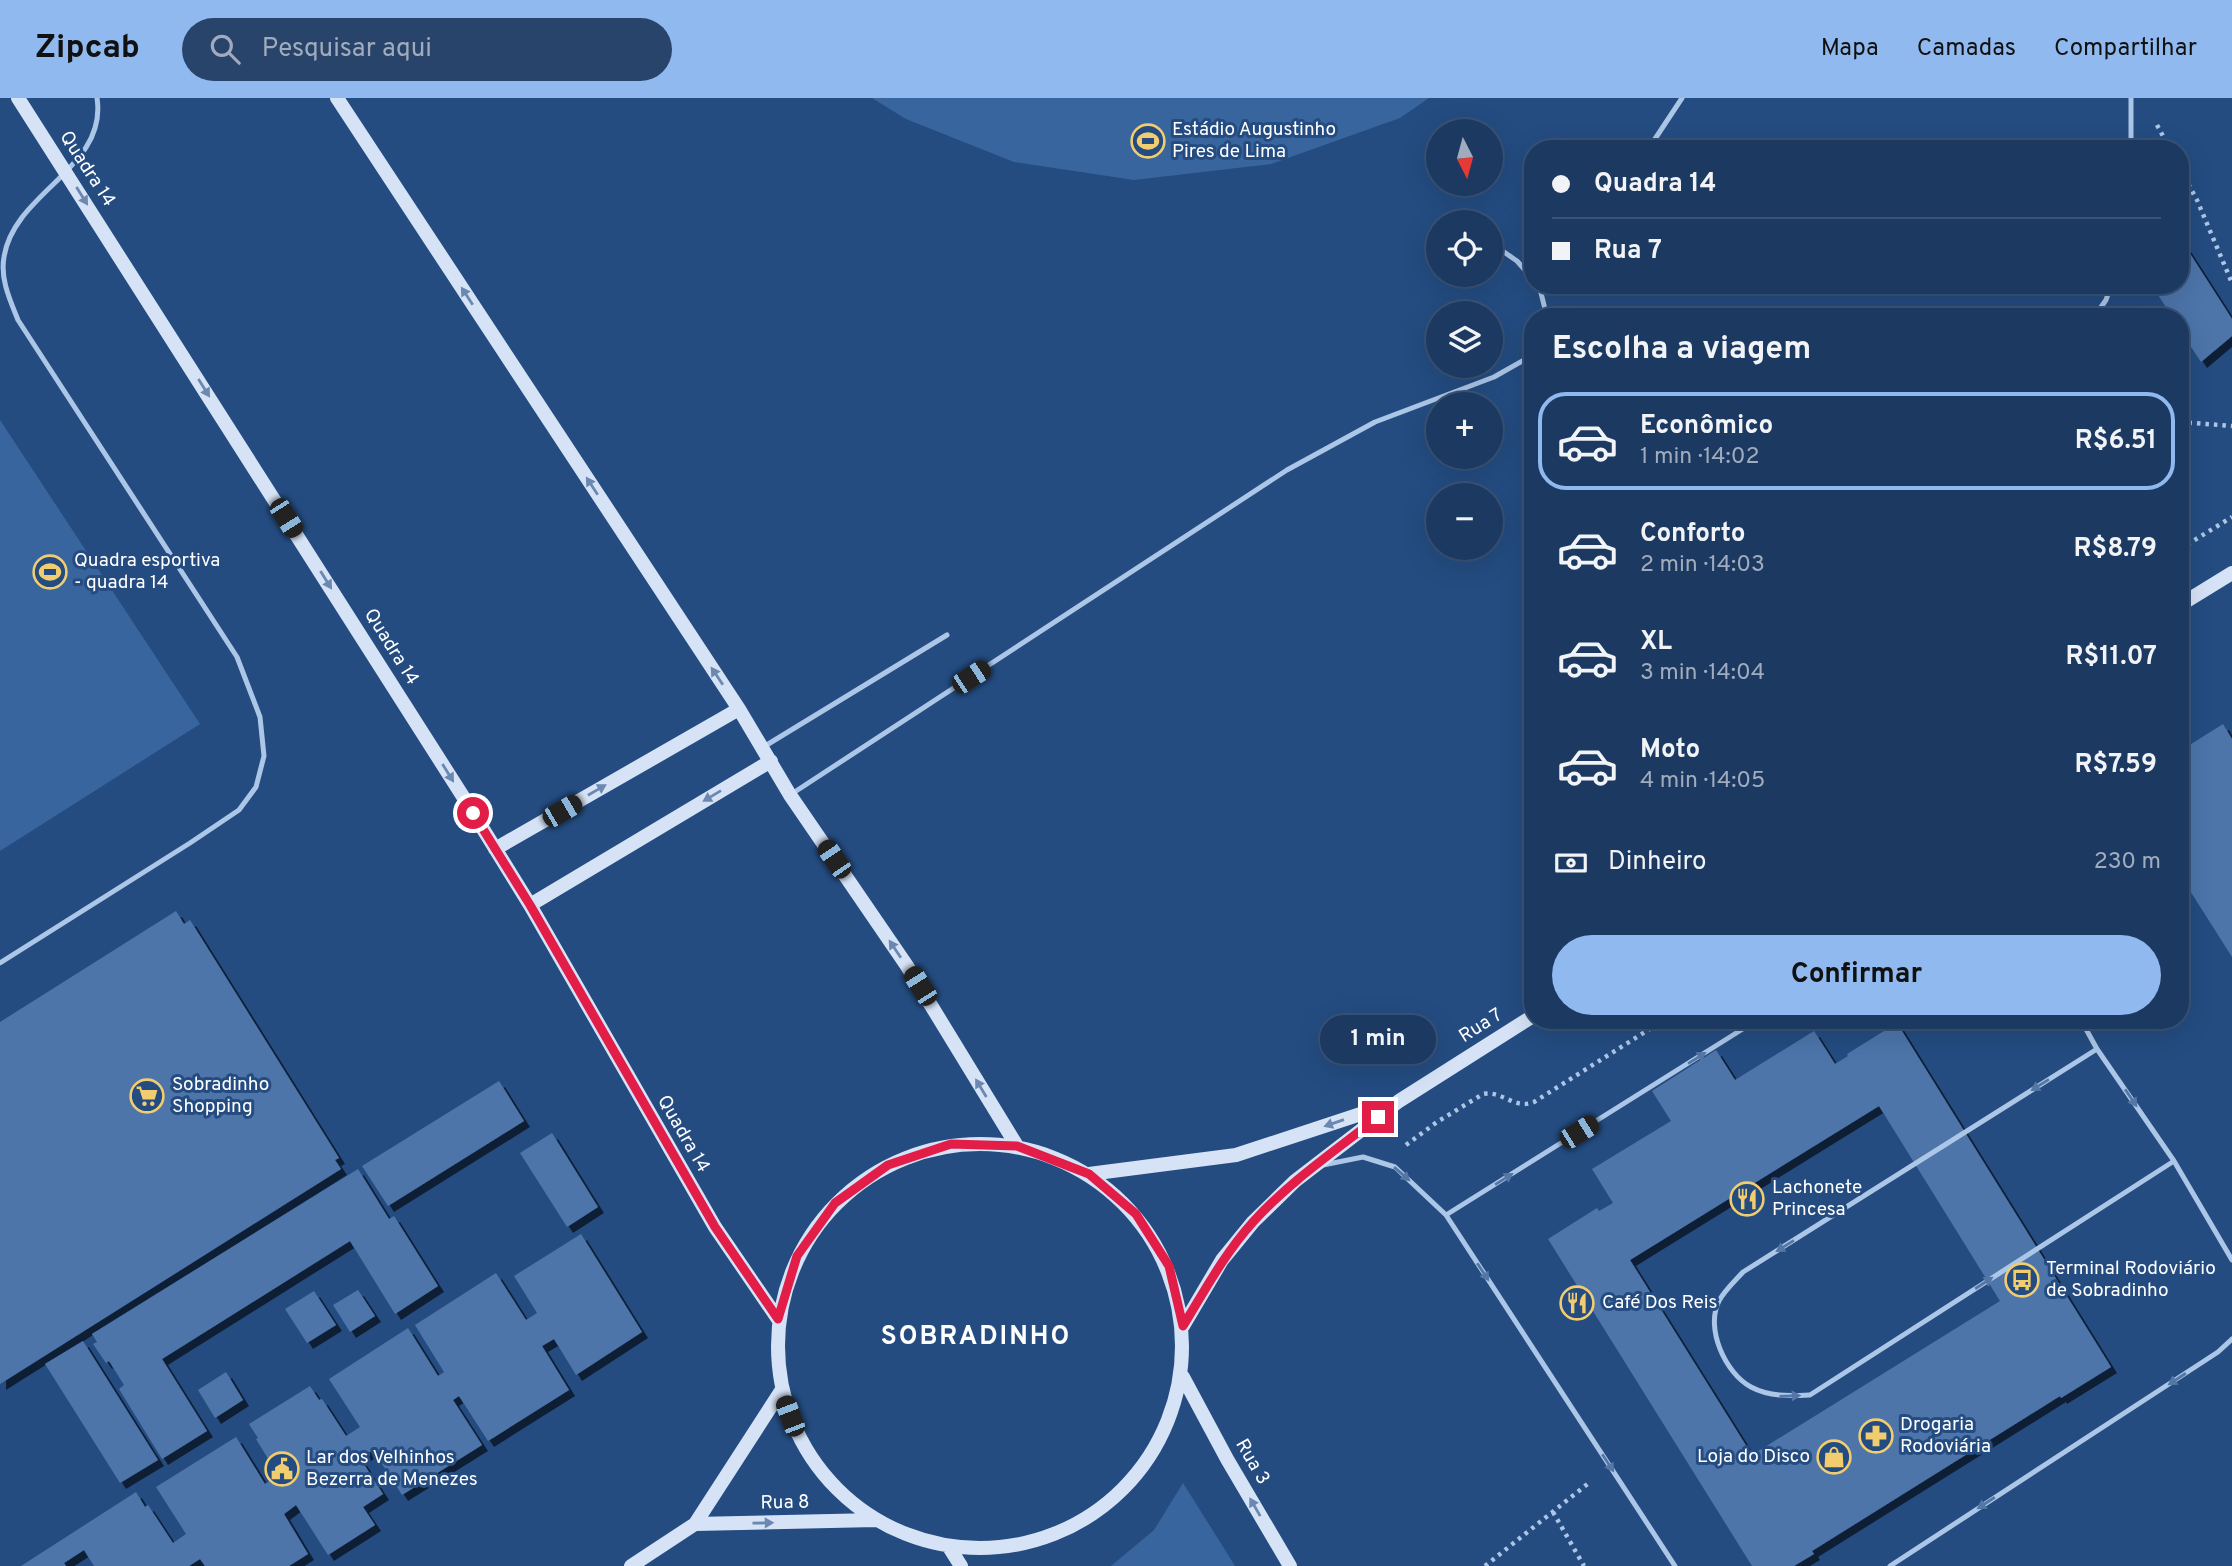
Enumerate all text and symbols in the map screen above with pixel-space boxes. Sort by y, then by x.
search box [182,18,672,81]
text: Zipcab [35,28,140,70]
icon: search [206,30,244,68]
text: Pesquisar aqui [262,33,432,66]
text: Mapa [1821,34,1879,64]
text: Camadas [1917,34,2016,64]
text: Compartilhar [2054,34,2197,64]
place label: Estádio Augustinho Pires de Lima [1172,118,1336,164]
north arrow [1426,119,1503,196]
map controls [1426,119,1503,560]
sports icon: Estádio Augustinho Pires de Lima [1129,122,1167,160]
street label: Quadra 14 [54,127,120,211]
text: Quadra 14 [1594,168,1716,201]
one-way arrow [76,187,89,206]
button: locate [1426,210,1503,287]
text: Rua 7 [1594,235,1662,268]
one-way arrow [461,286,474,306]
button: layers [1426,301,1503,378]
text: Escolha a viagem [1552,330,1811,370]
one-way arrow [198,379,211,398]
button: + [1426,392,1503,469]
icon: car [1556,410,1619,473]
text: Econômico [1640,410,1773,443]
text: R$6.51 [2075,425,2157,458]
text: 1 min · 14:02 [1640,443,1759,472]
one-way arrow [586,477,599,496]
button: − [1426,483,1503,560]
car [266,495,307,541]
icon: car [1556,518,1619,581]
text: Conforto [1640,518,1746,551]
text: R$8.79 [2074,533,2157,566]
place label: Quadra esportiva - quadra 14 [74,549,220,595]
text: 2 min · 14:03 [1640,551,1765,580]
sports icon: Quadra esportiva - quadra 14 [31,553,69,591]
one-way arrow [319,571,332,590]
street label: Quadra 14 [358,604,424,690]
icon: car [1556,626,1619,689]
text: XL [1640,626,1672,659]
text: R$11.07 [2066,641,2157,674]
car [948,657,995,697]
text: 3 min · 14:04 [1640,659,1765,688]
one-way arrow [711,667,724,686]
icon: car [1556,734,1619,797]
text: Moto [1640,734,1700,767]
text: R$7.59 [2075,749,2157,782]
one-way arrow [441,763,454,782]
text: 4 min · 14:05 [1640,767,1765,796]
one-way arrow [587,784,607,796]
one-way arrow [703,789,722,802]
car [539,791,586,831]
route start [457,797,489,829]
car [814,836,855,882]
icon: cash [1552,844,1590,882]
text: Dinheiro [1608,846,1707,879]
text: 230 m [2094,848,2161,877]
button: Confirmar [1552,935,2161,1015]
one-way arrow [888,940,902,958]
car [900,963,941,1009]
street label: Rua 7 [1455,1003,1507,1049]
callout: 1 min [1320,1016,1436,1065]
text: 1 min [1350,1025,1406,1054]
one-way arrow [1687,1052,1706,1065]
place label: Sobradinho Shopping [172,1073,269,1119]
supermarket icon: Sobradinho Shopping [128,1077,166,1115]
one-way arrow [975,1078,988,1097]
one-way arrow [2030,1079,2049,1092]
one-way arrow [2124,1089,2138,1107]
street label: Quadra 14 [651,1091,715,1177]
route end [1362,1101,1394,1133]
car [1556,1112,1603,1152]
one-way arrow [1324,1118,1345,1129]
one-way arrow [1393,1166,1411,1182]
one-way arrow [1494,1172,1513,1185]
place label: Lachonete Princesa [1772,1176,1862,1222]
restaurant icon: Lachonete Princesa [1728,1180,1766,1218]
one-way arrow [1775,1239,1794,1252]
place label: Terminal Rodoviário de Sobradinho [2046,1257,2216,1303]
bus stop icon: Terminal Rodoviário de Sobradinho [2003,1261,2041,1299]
one-way arrow [1476,1263,1489,1282]
one-way arrow [1975,1276,1994,1289]
restaurant icon: Café Dos Reis [1558,1284,1596,1322]
place label: Café Dos Reis [1602,1291,1718,1315]
district label: SOBRADINHO [881,1321,1071,1354]
one-way arrow [2168,1372,2186,1386]
one-way arrow [1779,1390,1801,1402]
car [773,1393,808,1439]
place label: Drogaria Rodoviária [1900,1413,1991,1459]
pharmacy icon: Drogaria Rodoviária [1857,1417,1895,1455]
street label: Rua 3 [1229,1435,1275,1489]
shop icon: Loja do Disco [1815,1438,1853,1476]
place label: Loja do Disco [1697,1445,1810,1469]
place label: Lar dos Velhinhos Bezerra de Menezes [306,1446,478,1492]
public building icon: Lar dos Velhinhos Bezerra de Menezes [263,1450,301,1488]
one-way arrow [1601,1453,1614,1473]
street label: Rua 8 [760,1491,810,1515]
one-way arrow [1976,1497,1996,1510]
one-way arrow [1249,1498,1262,1517]
one-way arrow [752,1517,774,1529]

